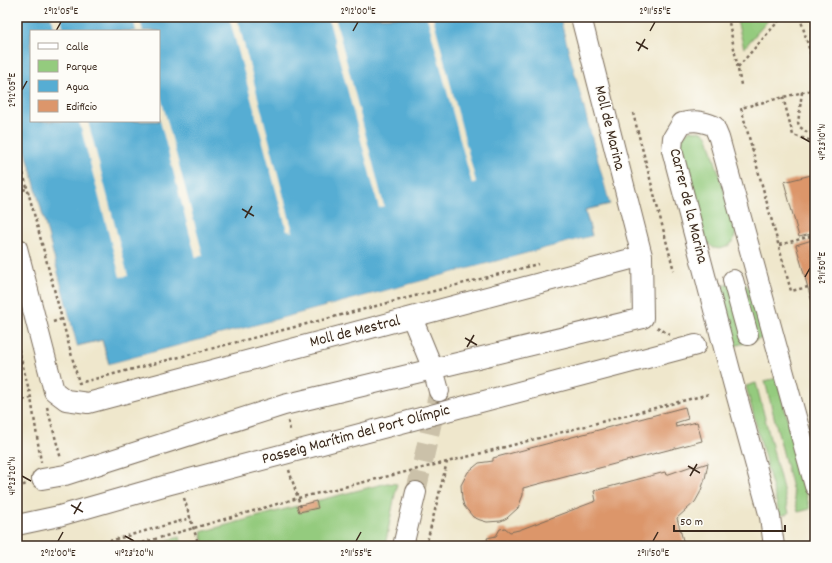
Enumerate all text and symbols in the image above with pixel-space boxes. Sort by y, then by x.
text: 2°12'05"E [44,5,79,19]
text: 2°12'00"E [340,5,376,19]
text: 2°11'55"E [639,5,671,19]
legend [30,30,160,122]
text: Calle [66,39,89,56]
text: Parque [66,59,97,76]
text: 2°12'05"E [6,72,20,107]
text: Agua [66,79,89,96]
street label: Moll de Marina [587,83,631,173]
text: Edificio [66,99,97,116]
text: 41°23'10"N [816,124,830,160]
street label: Carrer de la Marina [663,146,714,266]
text: 2°11'50"E [816,251,830,284]
street label: Moll de Mestral [307,310,403,354]
street label: Passeig Marítim del Port Olímpic [259,399,453,471]
text: 41°23'20"N [6,457,20,495]
scale bar [674,507,785,533]
text: 50 m [680,514,703,531]
text: 2°12'00"E [40,547,76,561]
text: 41°23'20"N [115,547,153,561]
text: 2°11'55"E [340,547,372,561]
text: 2°11'50"E [637,547,670,561]

